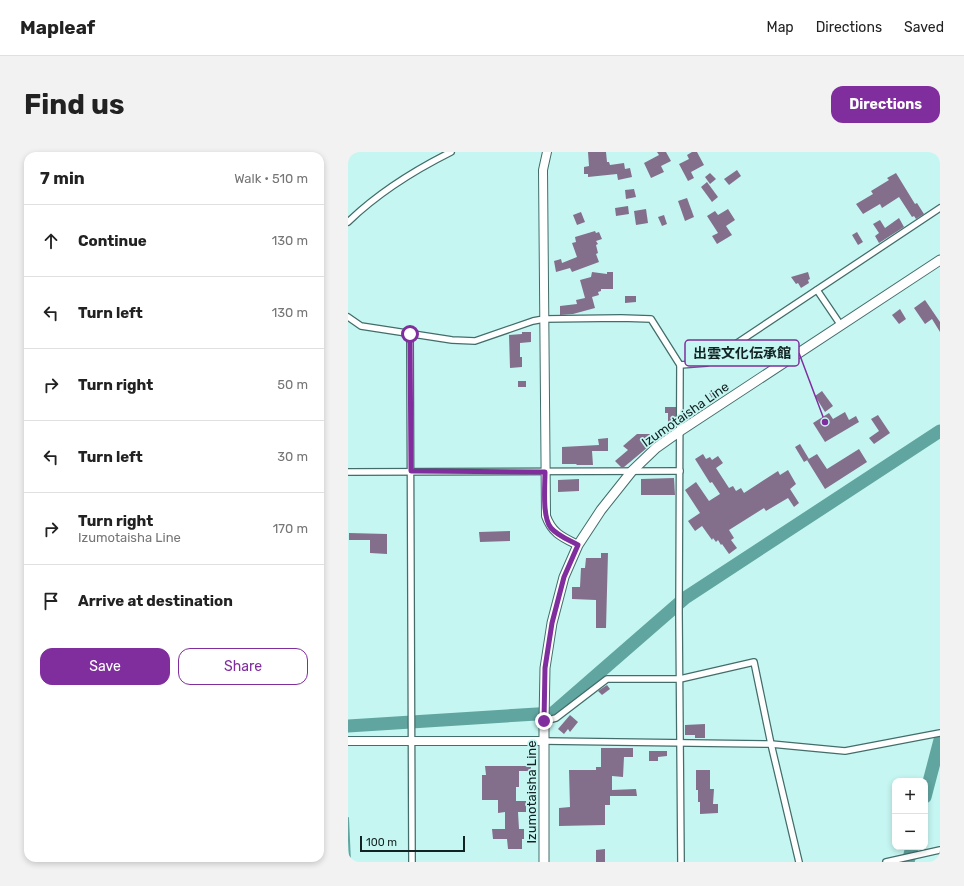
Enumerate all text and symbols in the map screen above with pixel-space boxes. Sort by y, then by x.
text: Mapleaf [20,16,95,39]
text: Map [767,19,794,36]
text: Directions [816,19,882,36]
text: Saved [904,19,944,36]
button: Directions [831,86,940,123]
text: Find us [24,88,124,121]
text: 7 min [40,168,85,188]
text: Walk · 510 m [234,171,308,186]
icon: ahead [40,230,62,252]
text: Continue [78,232,147,250]
text: 130 m [272,233,308,248]
icon: left [40,302,62,324]
text: Turn left [78,304,143,322]
text: 130 m [272,305,308,320]
route start [401,325,419,343]
callout: 出雲文化伝承館 [685,340,799,366]
text: 出雲文化伝承館 [693,345,791,362]
icon: right [40,374,62,396]
text: Turn right [78,376,153,394]
text: 50 m [277,377,308,392]
street label: Izumotaisha Line [639,379,732,450]
icon: left [40,446,62,468]
text: Turn left [78,448,143,466]
text: 30 m [277,449,308,464]
text: Turn right [78,512,153,530]
icon: right [40,518,62,540]
text: 170 m [273,521,308,536]
text: Izumotaisha Line [78,530,181,545]
icon: arrive [40,590,62,612]
text: Arrive at destination [78,592,233,610]
button: Save [40,648,170,685]
button: Share [178,648,308,685]
route end [535,712,553,730]
street label: Izumotaisha Line [524,741,539,843]
map controls [892,778,928,850]
button: + [892,778,928,814]
button: − [892,814,928,850]
scale bar [360,834,465,853]
text: 100 m [366,836,397,849]

